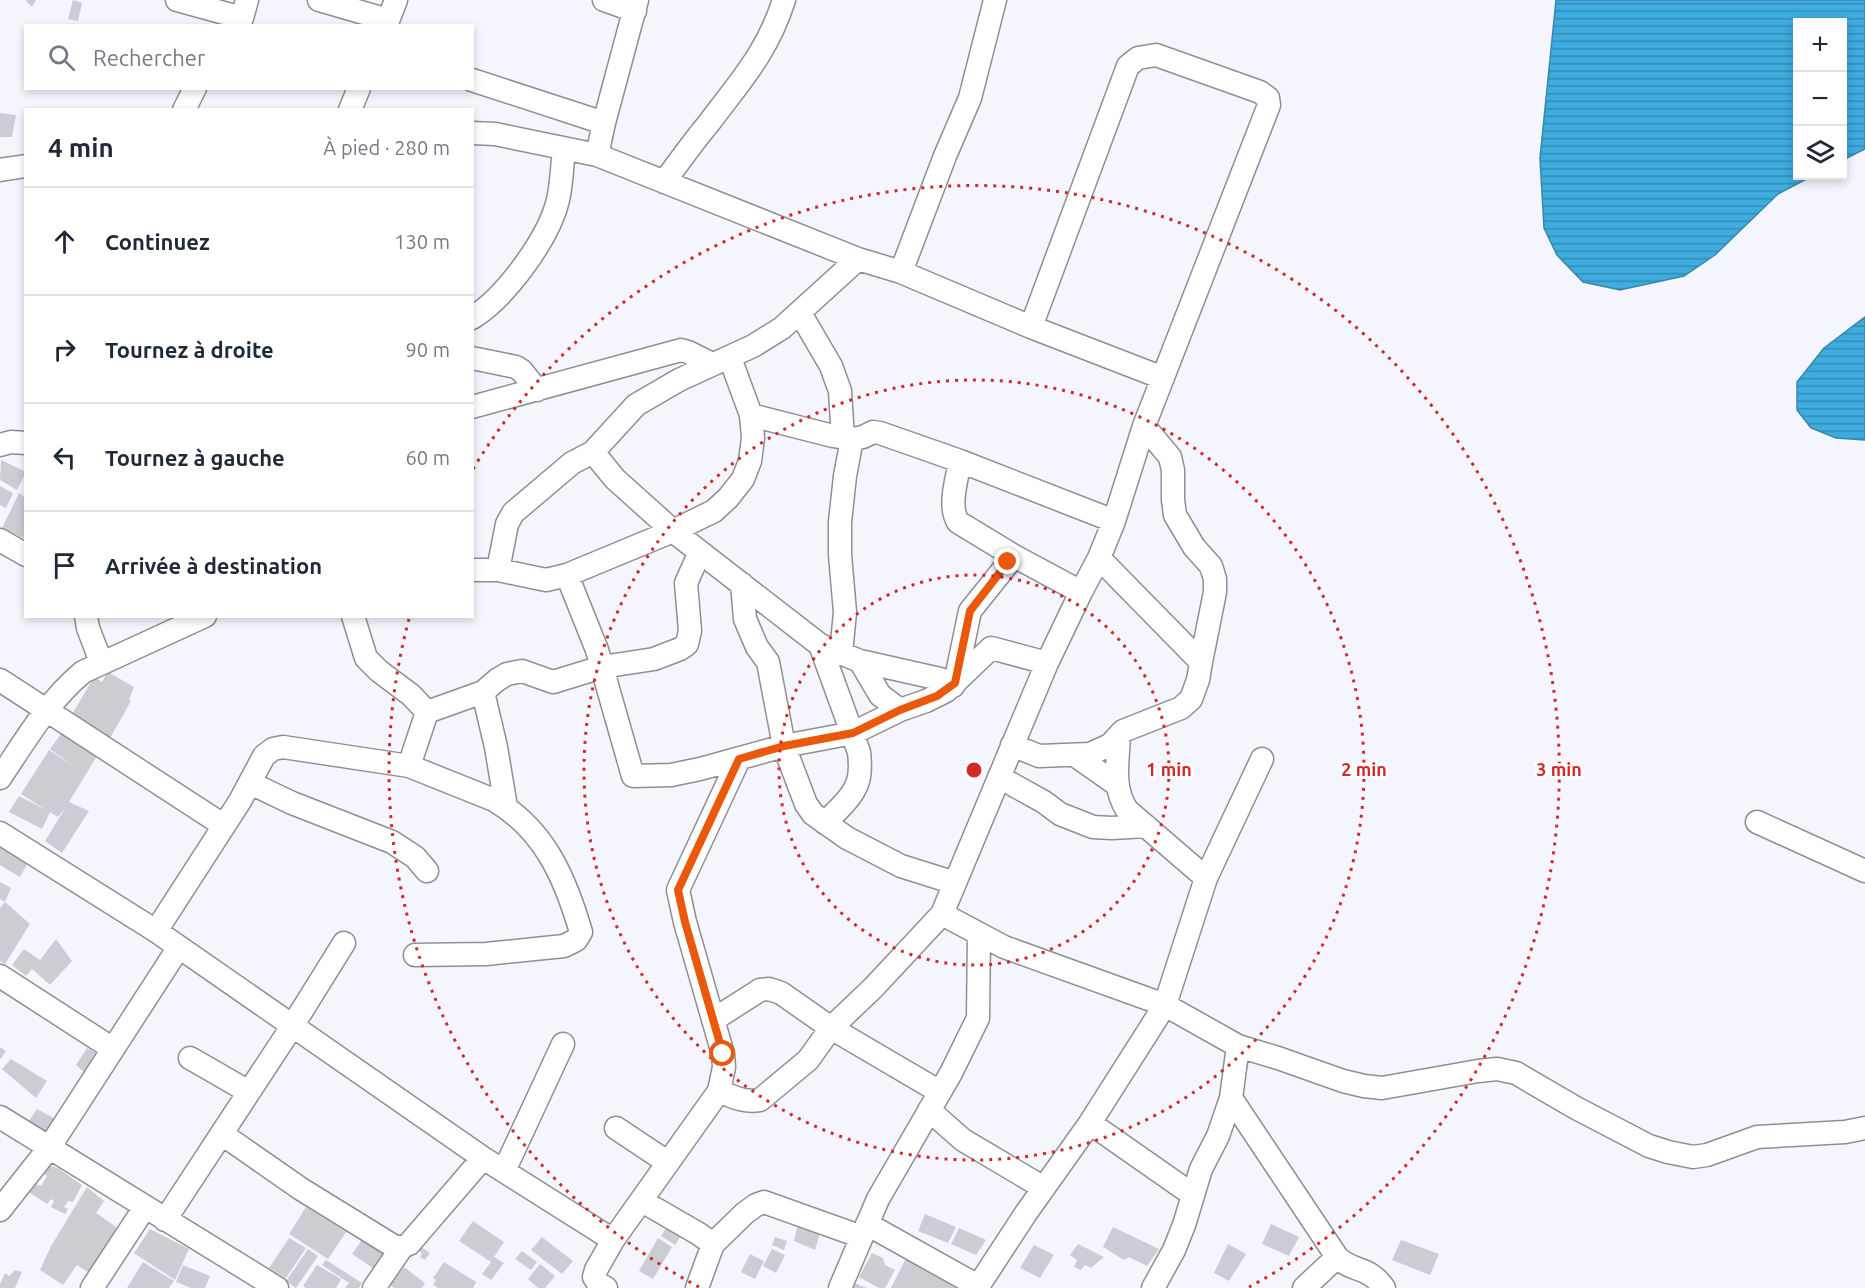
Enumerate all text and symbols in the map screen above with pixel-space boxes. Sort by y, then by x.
map controls [1793,18,1847,180]
button: + [1793,18,1847,72]
search box [24,24,474,90]
icon: search [45,41,78,74]
text: Rechercher [93,45,205,70]
button: − [1793,72,1847,126]
button: layers [1793,126,1847,180]
text: 4 min [48,133,114,162]
text: À pied · 280 m [323,136,450,159]
icon: ahead [48,225,81,258]
text: Continuez [105,229,210,254]
text: 130 m [394,230,450,253]
icon: right [48,333,81,366]
text: Tournez à droite [105,337,274,362]
text: 90 m [406,338,450,361]
icon: left [48,441,81,474]
text: Tournez à gauche [105,445,285,470]
text: 60 m [406,446,450,469]
route end [994,548,1020,574]
icon: arrive [48,549,81,582]
text: Arrivée à destination [105,553,322,578]
text: 1 min [1146,759,1192,779]
text: 2 min [1341,759,1387,779]
text: 3 min [1536,759,1582,779]
centre of rings [964,760,984,780]
route start [709,1040,735,1066]

